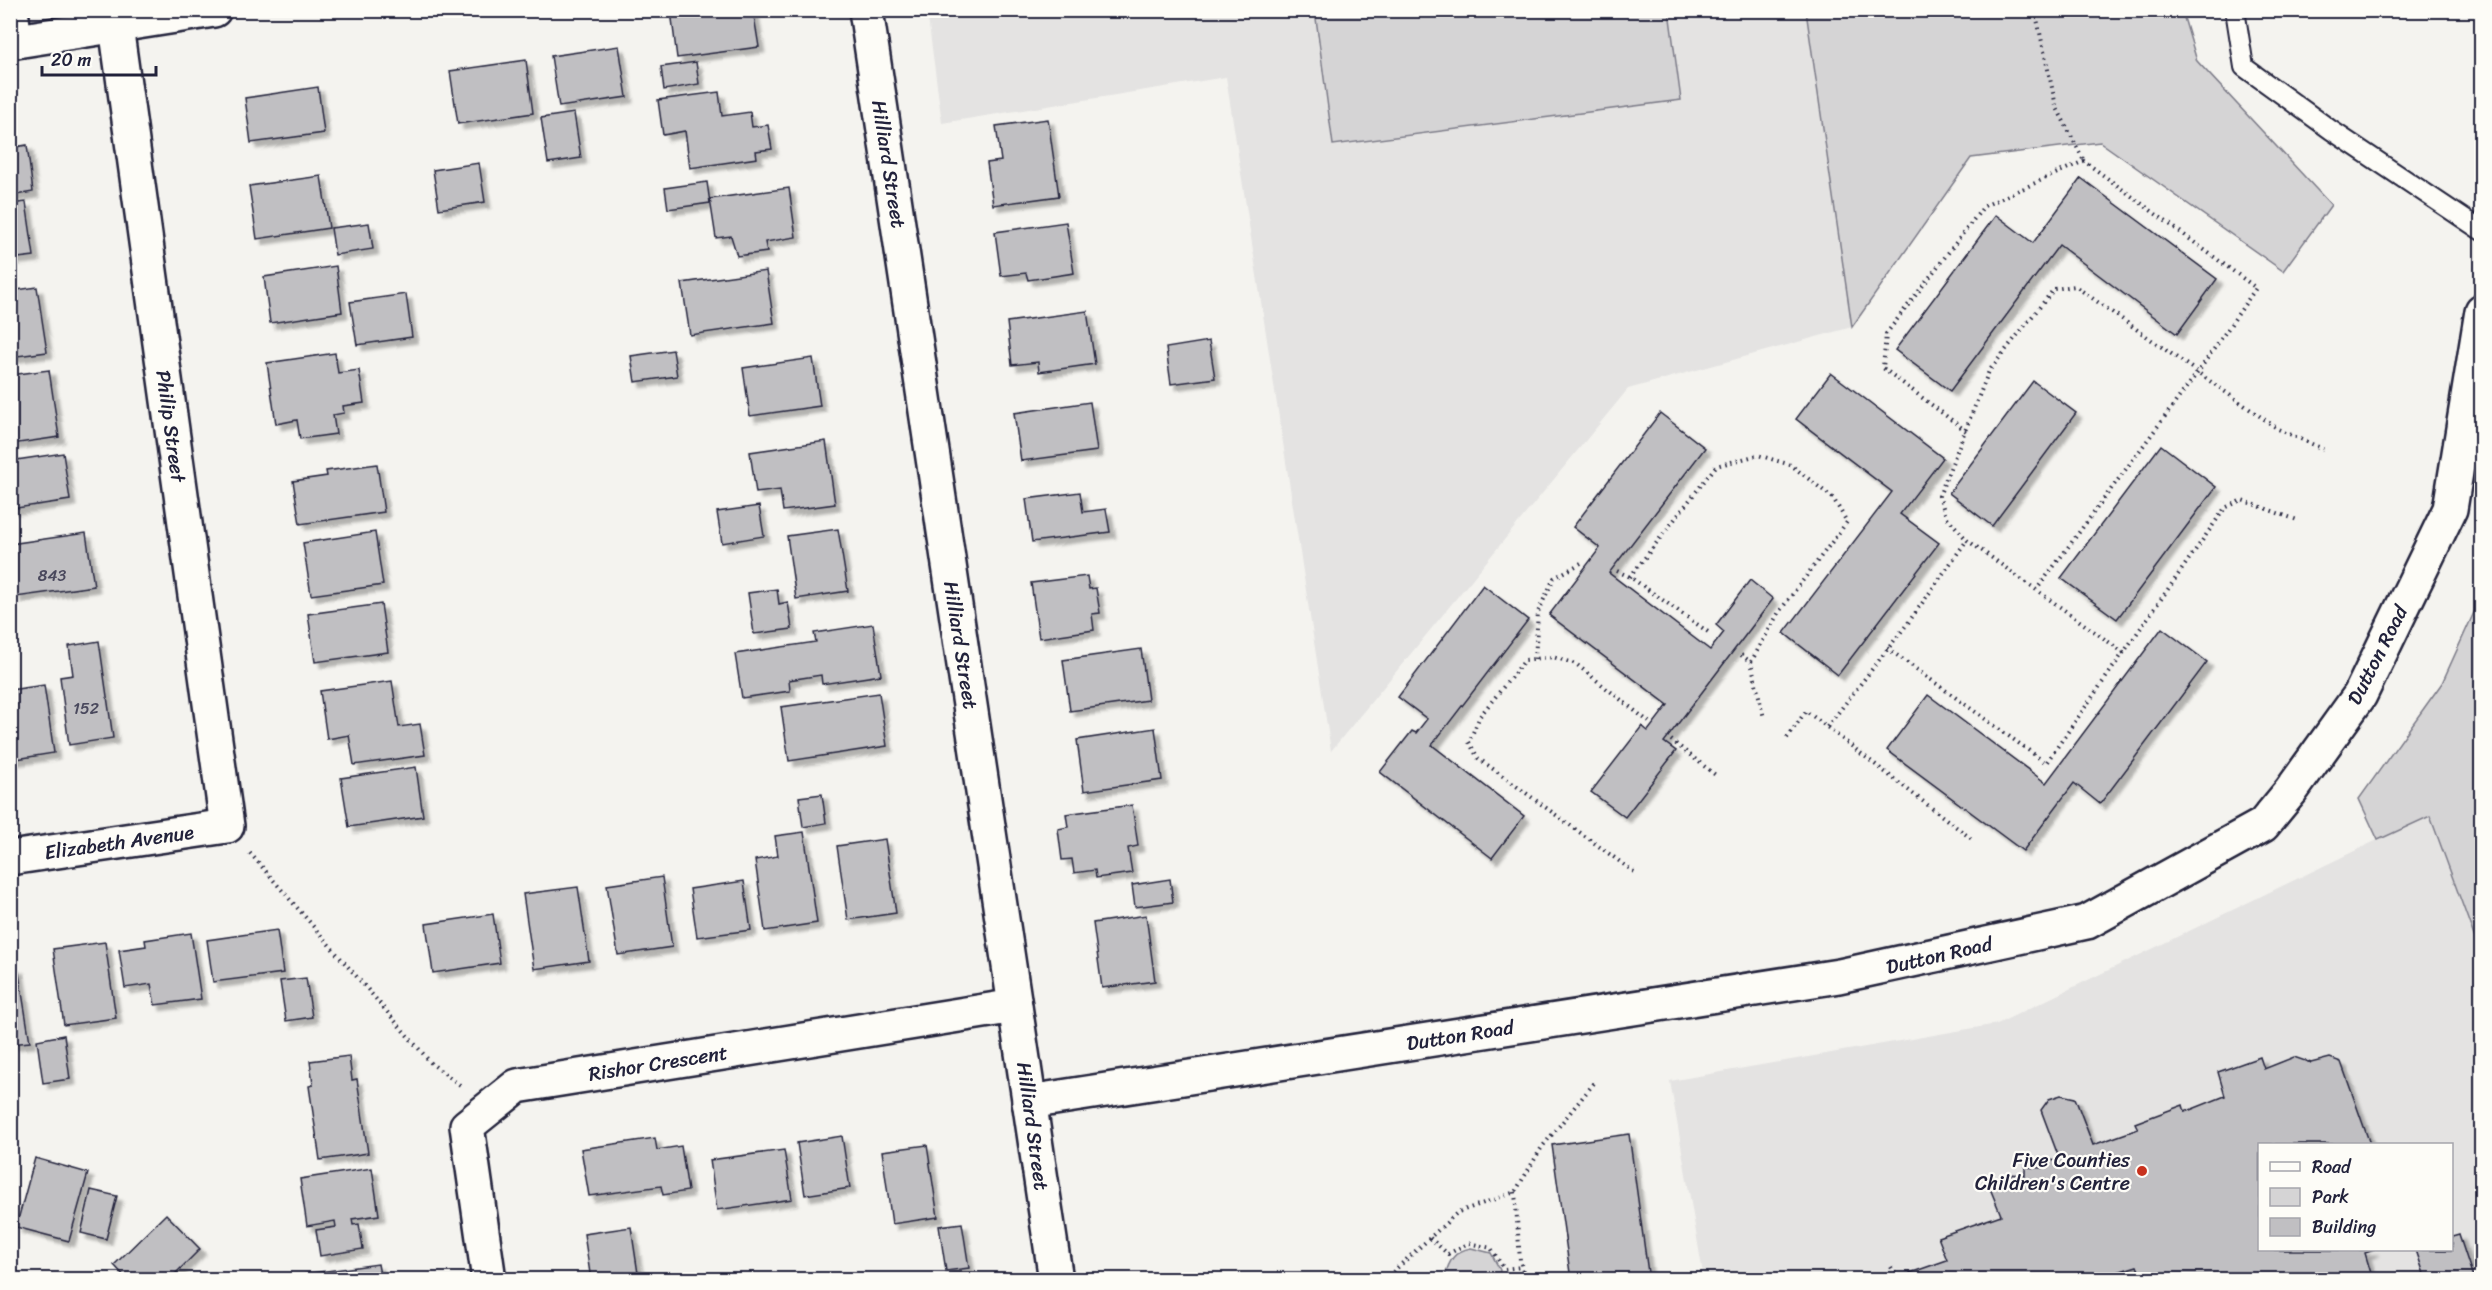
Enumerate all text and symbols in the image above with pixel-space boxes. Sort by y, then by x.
scale bar [42,39,156,77]
text: 20 m [51,44,91,76]
street label: Hilliard Street [861,97,916,231]
street label: Philip Street [145,368,196,485]
house number: 843 [38,561,66,590]
street label: Hilliard Street [933,578,988,712]
street label: Dutton Road [2337,598,2418,711]
house number: 152 [73,694,99,723]
street label: Elizabeth Avenue [42,815,196,870]
street label: Dutton Road [1883,926,1997,985]
street label: Dutton Road [1404,1010,1518,1061]
street label: Rishor Crescent [586,1035,730,1092]
street label: Hilliard Street [1006,1060,1059,1193]
place label: Five Counties Children's Centre [1975,1143,2131,1201]
legend [2258,1143,2453,1251]
text: Road [2312,1151,2352,1183]
marker: Five Counties Children's Centre [2135,1164,2149,1178]
text: Park [2312,1181,2349,1213]
text: Building [2312,1211,2376,1243]

